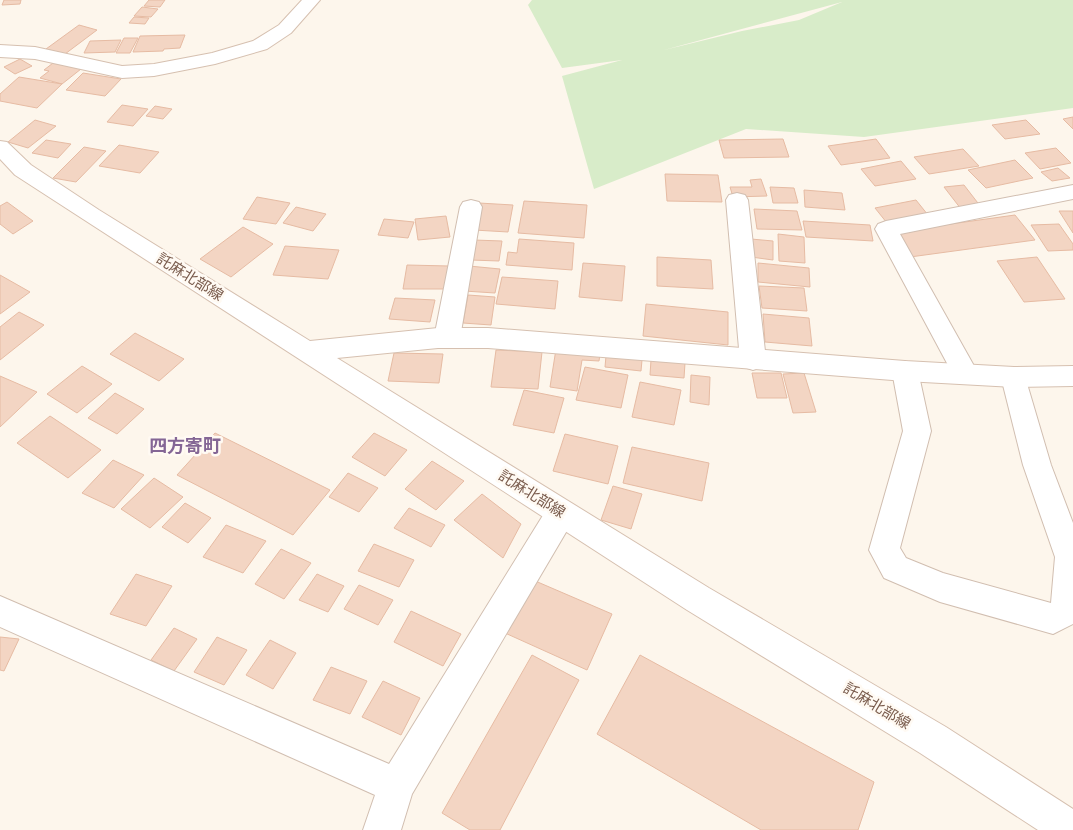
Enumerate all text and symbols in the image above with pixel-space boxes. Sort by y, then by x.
street label: 託麻北部線 [153,249,227,305]
district label: 四方寄町 [149,435,221,457]
street label: 託麻北部線 [495,466,569,522]
street label: 託麻北部線 [840,678,914,733]

